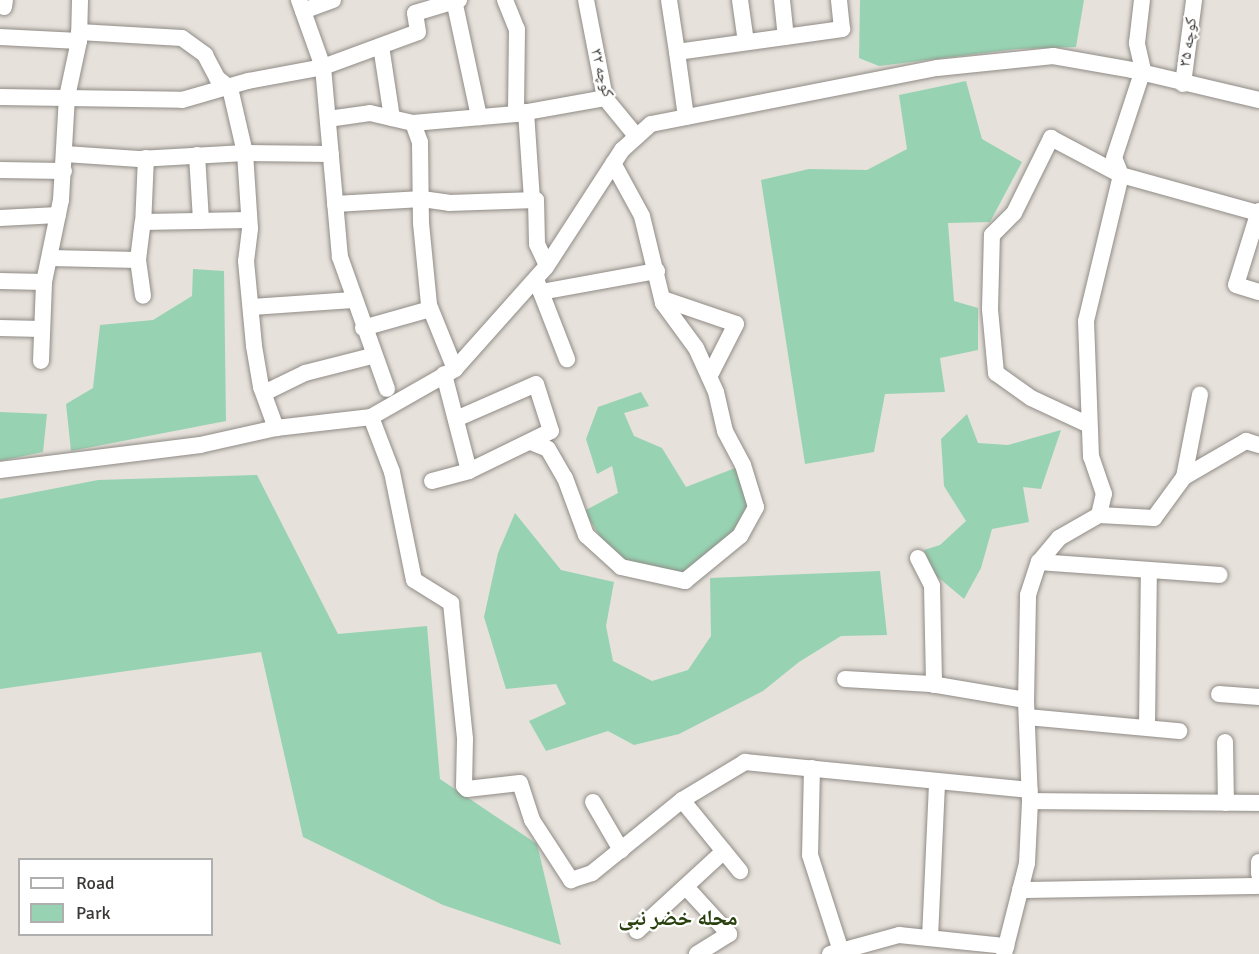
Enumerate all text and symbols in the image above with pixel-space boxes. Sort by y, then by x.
street label: کوچه ۳۵ [1175,16,1201,68]
street label: کوچه ۳۲ [586,47,618,99]
legend [18,858,213,936]
text: Road [76,872,115,894]
text: Park [76,902,111,924]
district label: محله خضر نبی [618,905,738,931]

